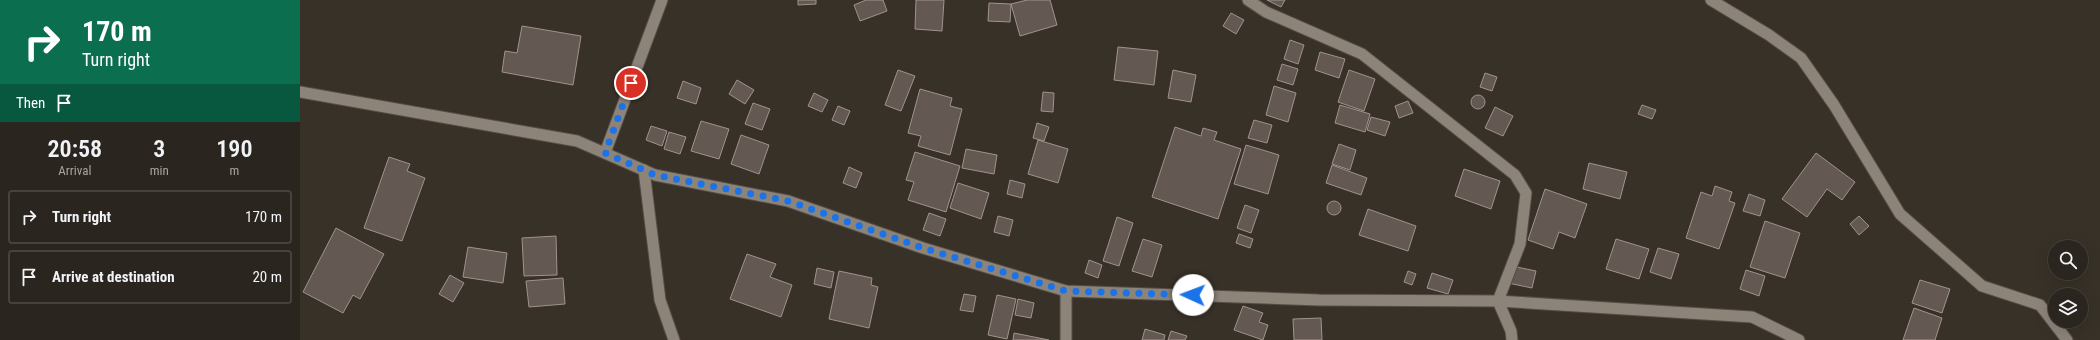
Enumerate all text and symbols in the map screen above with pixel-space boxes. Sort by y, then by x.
text: 170 m [82,15,152,48]
icon: right [16,16,68,68]
text: Turn right [82,49,150,70]
pin [614,66,648,100]
icon: arrive [620,72,642,94]
icon: arrive [53,92,75,114]
text: Then [16,94,45,112]
text: 20:58 [48,135,102,163]
text: 3 [153,135,165,163]
text: 190 [216,135,252,163]
text: Arrival [58,163,91,178]
text: min [150,163,169,178]
text: m [229,163,239,178]
icon: right [18,206,40,228]
text: Turn right [52,208,111,226]
text: 170 m [245,208,282,226]
map controls [2048,240,2088,328]
button: search [2048,240,2088,280]
icon: arrive [18,266,40,288]
text: Arrive at destination [52,268,175,286]
text: 20 m [252,268,282,286]
position arrow [1172,274,1214,316]
button: layers [2048,288,2088,328]

